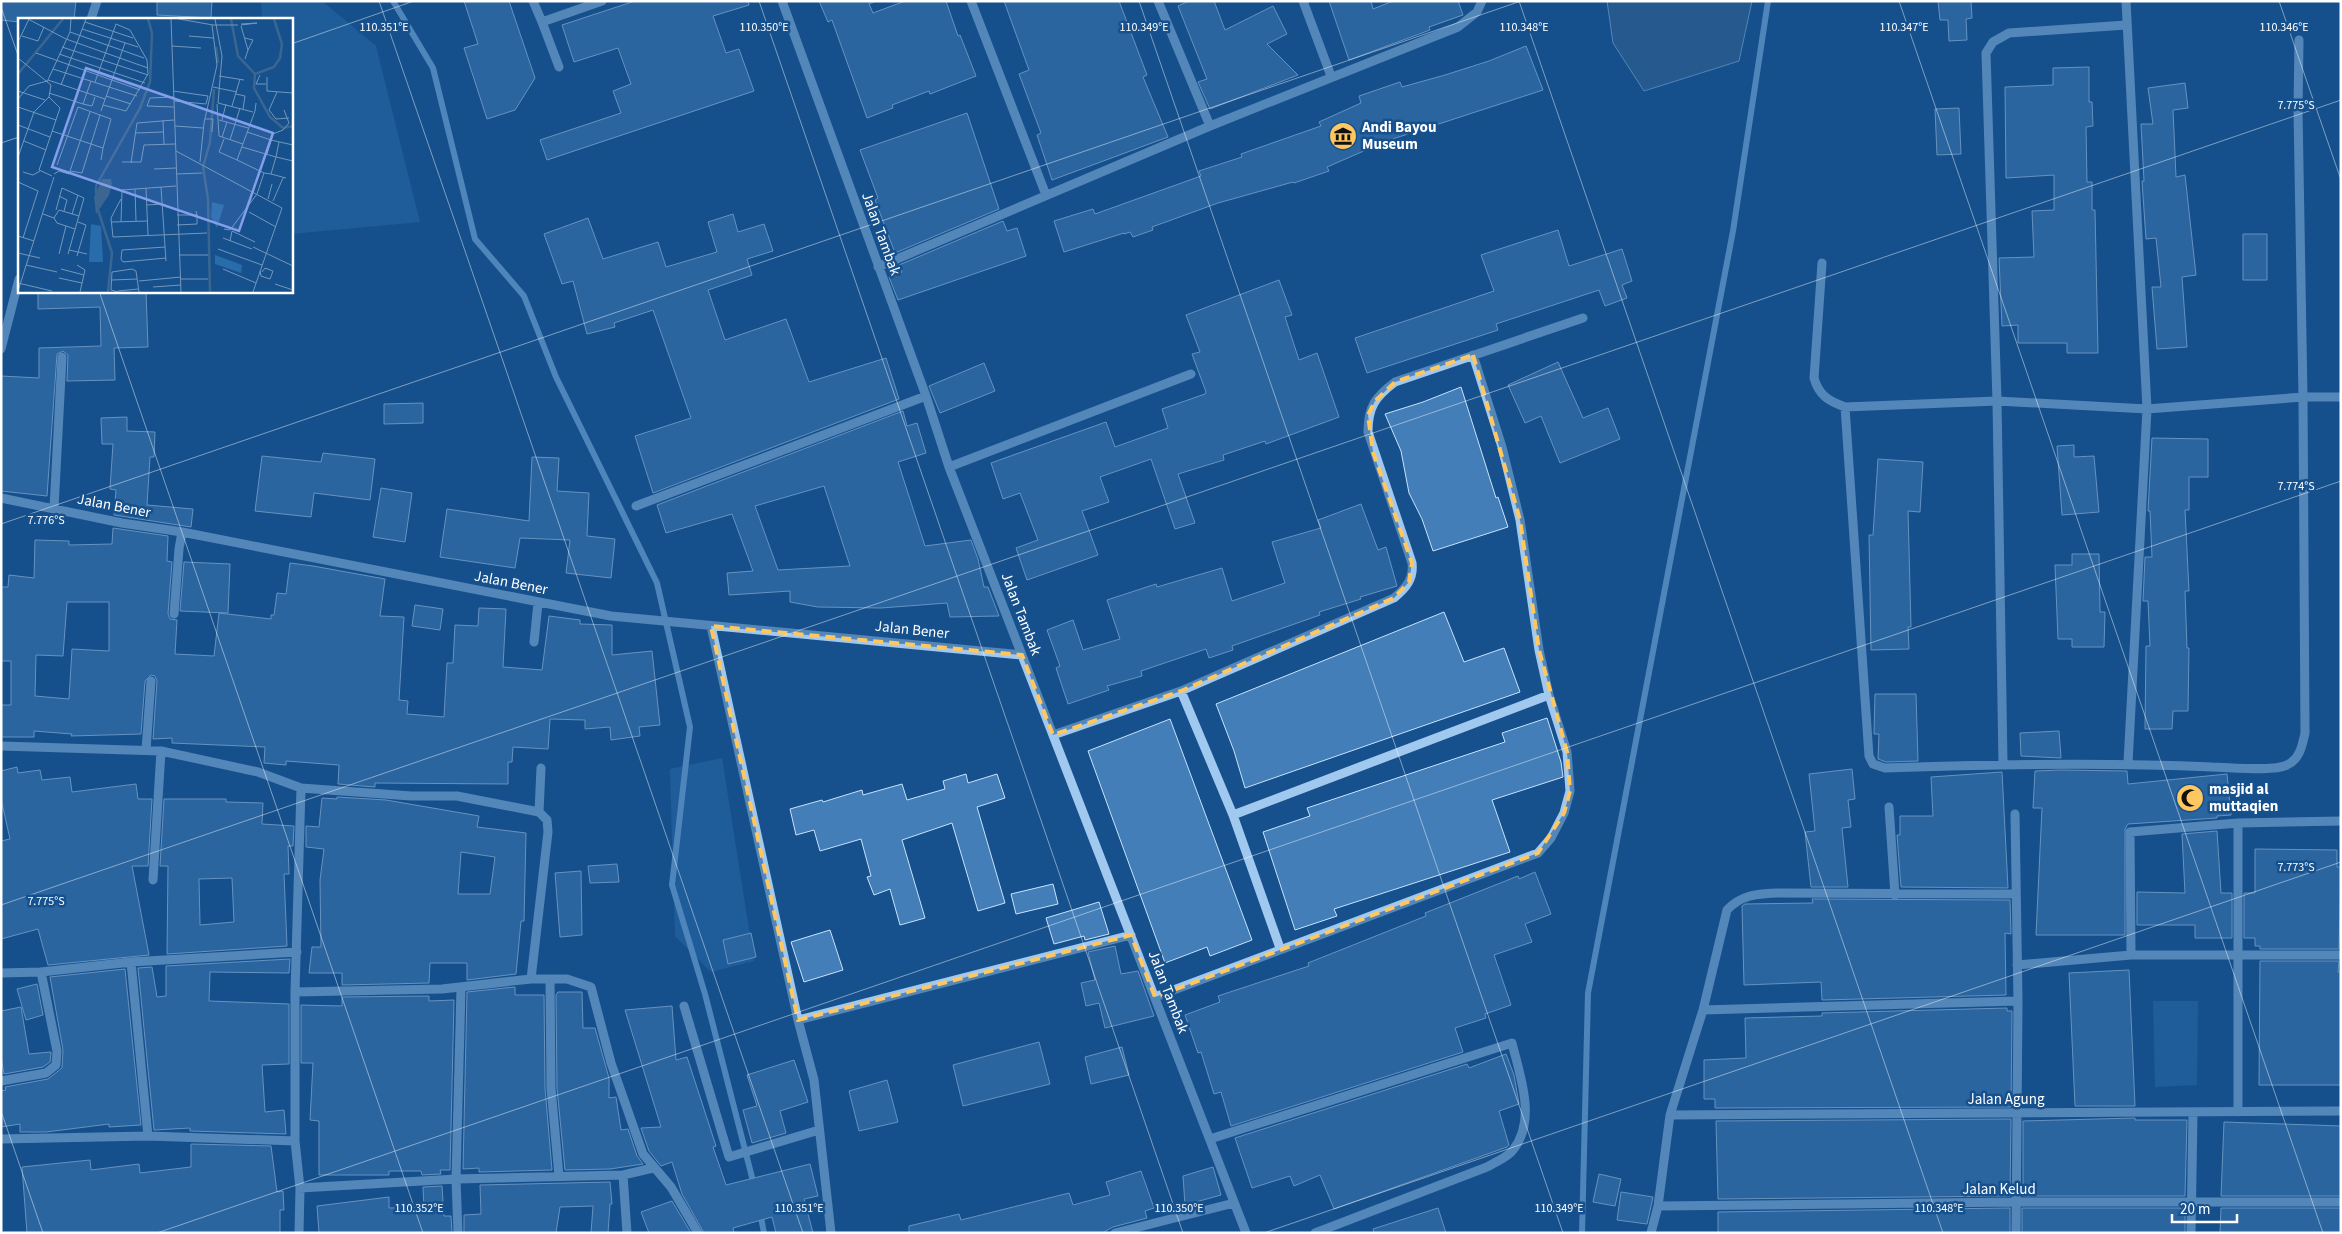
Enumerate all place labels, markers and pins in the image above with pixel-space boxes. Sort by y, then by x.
place label: Andi Bayou Museum [1361,117,1436,155]
museum icon: Andi Bayou Museum [1328,121,1358,151]
place label: masjid al muttaqien [2209,779,2278,817]
mosque icon: masjid al muttaqien [2175,783,2205,813]

